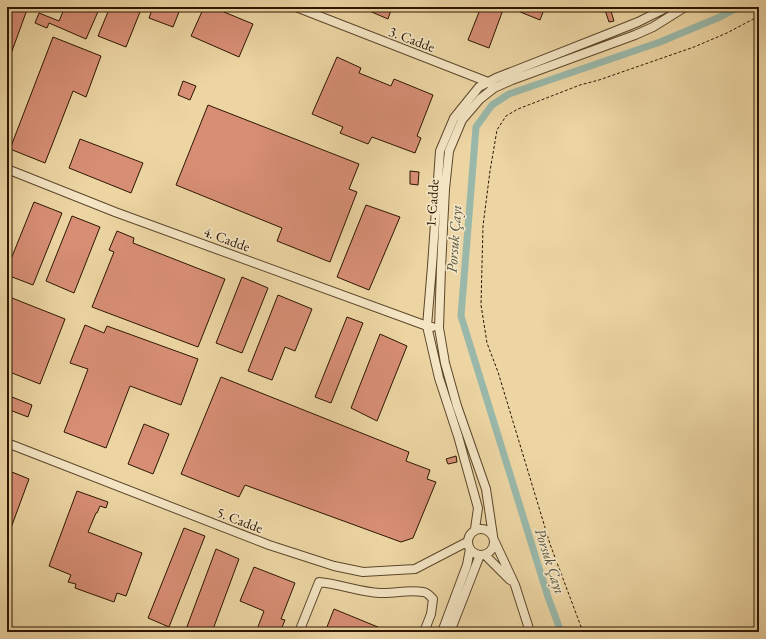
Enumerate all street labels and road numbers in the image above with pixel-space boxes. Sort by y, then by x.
street label: 3. Cadde [386,22,438,56]
street label: 1. Cadde [421,178,443,228]
street label: 4. Cadde [201,222,253,256]
street label: 5. Cadde [214,503,266,537]

